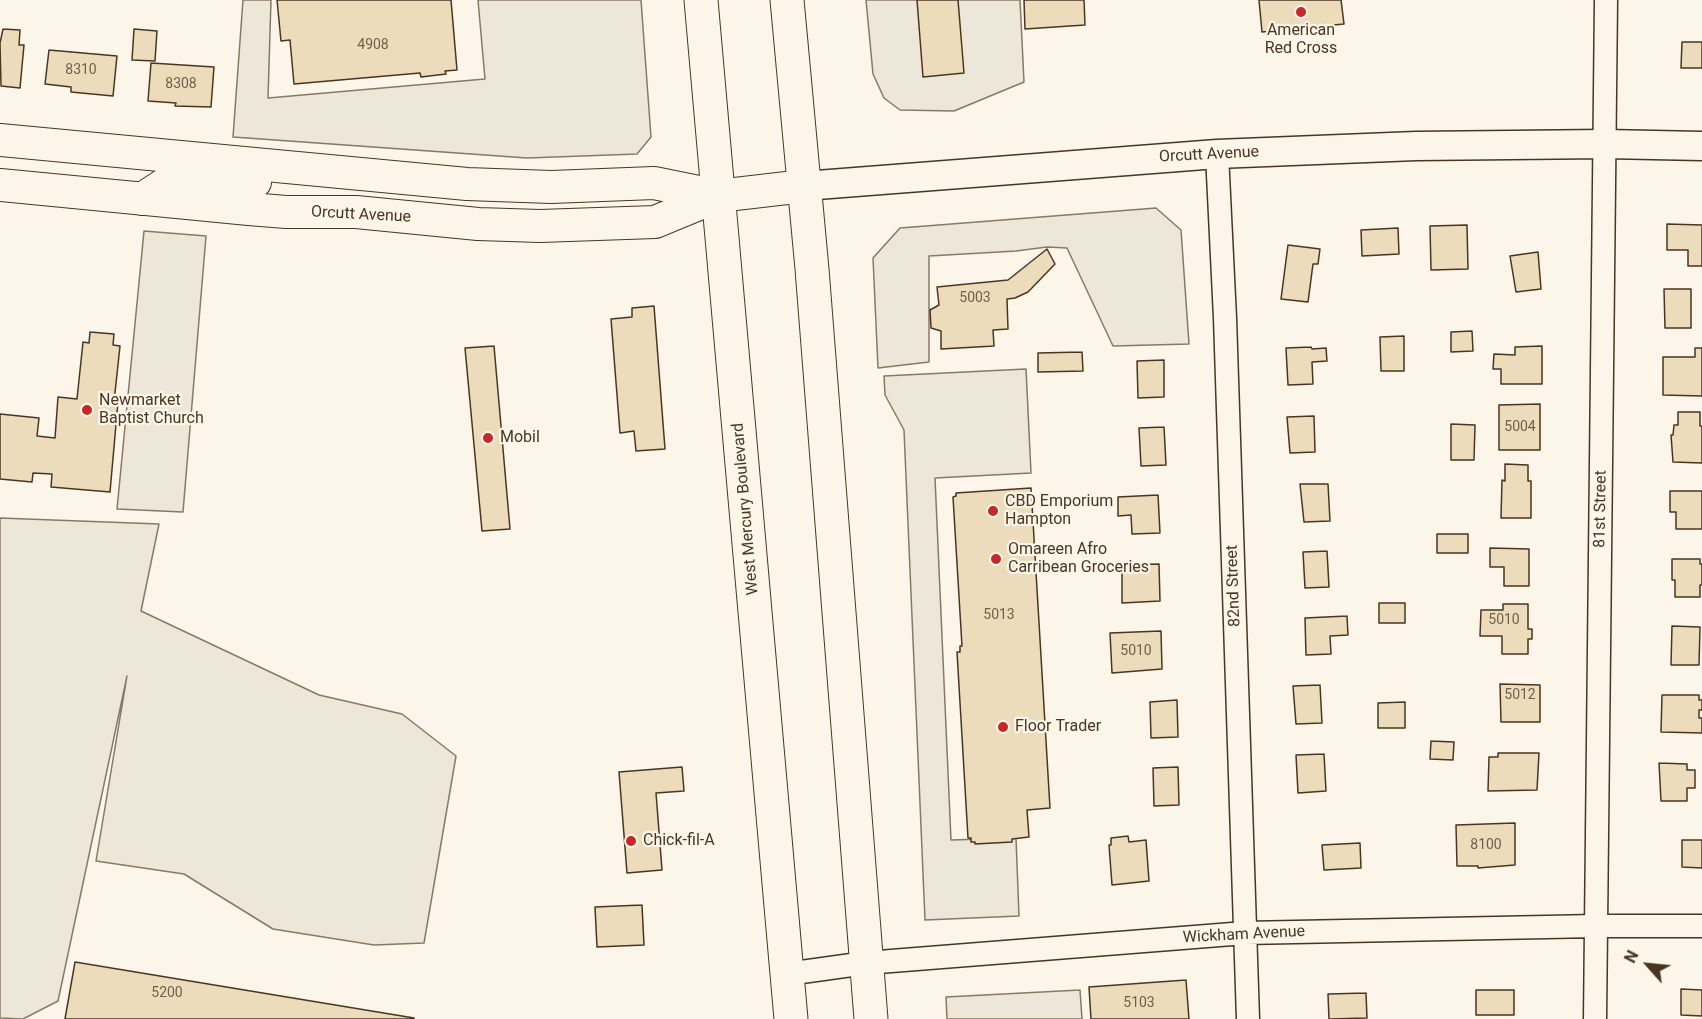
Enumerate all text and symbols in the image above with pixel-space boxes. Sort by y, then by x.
marker: American Red Cross [1294,5,1308,19]
place label: American Red Cross [1265,21,1337,59]
house number: 4908 [357,37,389,53]
house number: 8310 [65,62,97,78]
house number: 8308 [165,76,197,92]
street label: Orcutt Avenue [1158,143,1260,167]
street label: Orcutt Avenue [310,203,412,227]
house number: 5003 [959,290,991,306]
place label: Newmarket Baptist Church [99,391,204,429]
marker: Newmarket Baptist Church [80,403,94,417]
house number: 5004 [1504,419,1536,435]
street label: West Mercury Boulevard [729,422,763,596]
place label: Mobil [500,428,540,448]
marker: Mobil [481,431,495,445]
street label: 81st Street [1591,470,1611,548]
place label: CBD Emporium Hampton [1005,492,1113,530]
marker: CBD Emporium Hampton [986,504,1000,518]
place label: Omareen Afro Carribean Groceries [1008,540,1149,578]
street label: 82nd Street [1223,545,1245,627]
marker: Omareen Afro Carribean Groceries [989,552,1003,566]
house number: 5013 [983,607,1015,623]
house number: 5010 [1488,612,1520,628]
house number: 5010 [1120,643,1152,659]
house number: 5012 [1504,687,1536,703]
place label: Floor Trader [1015,717,1101,737]
marker: Floor Trader [996,720,1010,734]
place label: Chick-fil-A [643,831,715,851]
marker: Chick-fil-A [624,834,638,848]
house number: 8100 [1470,837,1502,853]
street label: Wickham Avenue [1182,922,1306,948]
north arrow [1618,935,1678,995]
text: N [1620,947,1643,966]
house number: 5200 [151,985,183,1001]
house number: 5103 [1123,995,1155,1011]

